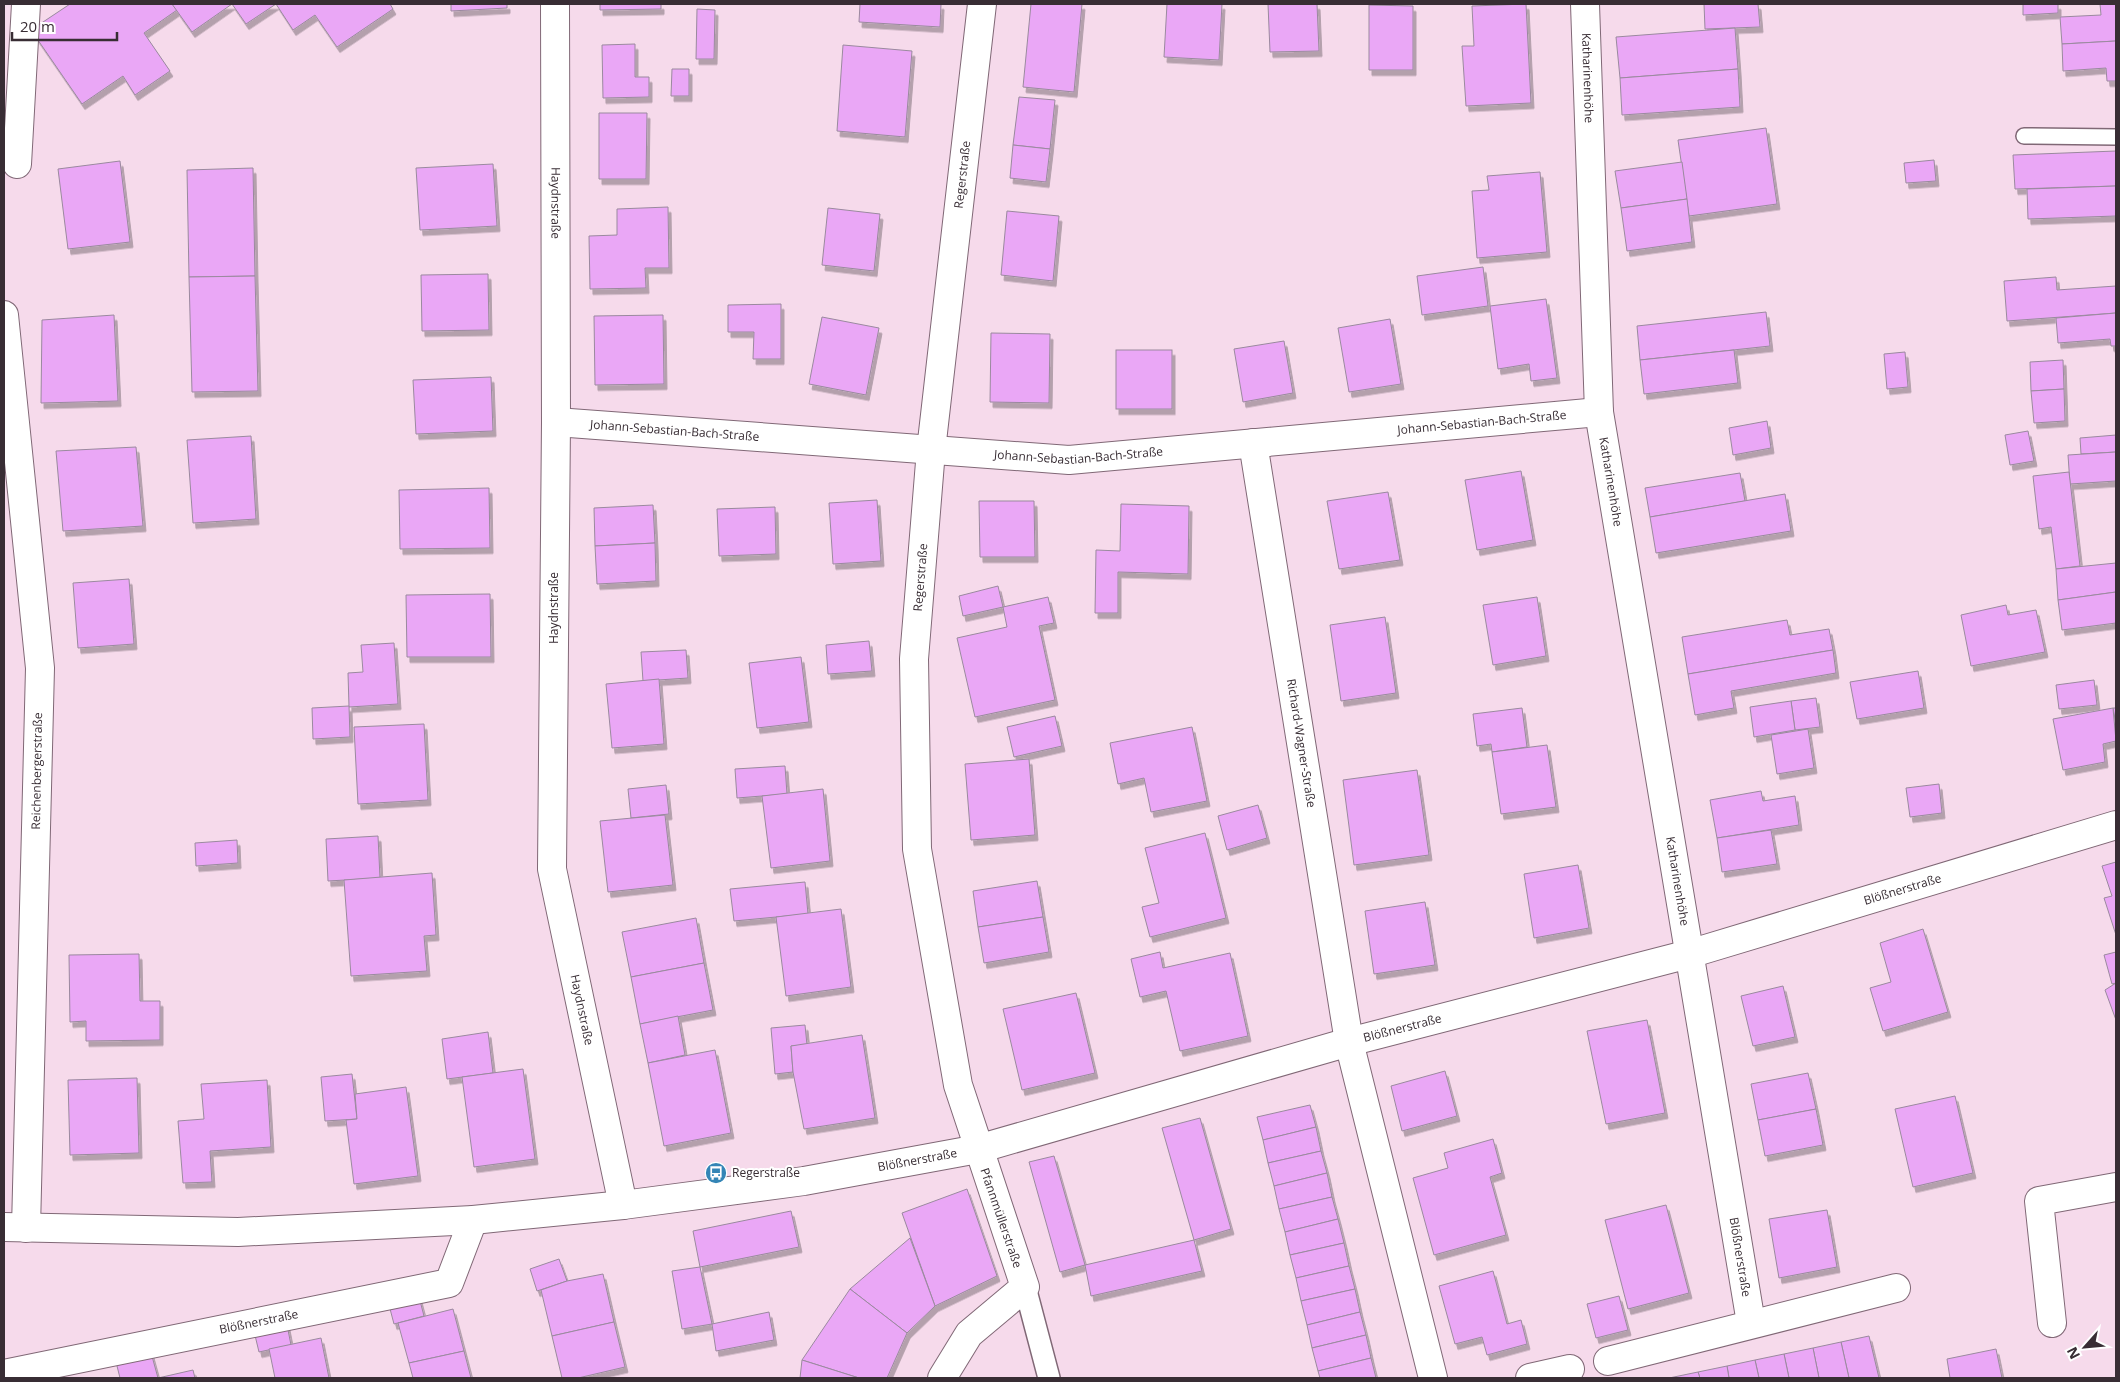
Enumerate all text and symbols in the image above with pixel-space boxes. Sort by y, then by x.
scale bar [12,10,118,42]
text: 20 m [20,16,55,36]
street label: Katharinenhöhe [1578,32,1598,124]
street label: Regerstraße [950,139,974,209]
street label: Haydnstraße [547,167,565,239]
street label: Johann-Sebastian-Bach-Straße [1396,406,1567,438]
street label: Johann-Sebastian-Bach-Straße [589,415,760,445]
street label: Katharinenhöhe [1595,436,1627,528]
street label: Johann-Sebastian-Bach-Straße [992,443,1164,468]
street label: Regerstraße [909,542,931,612]
street label: Haydnstraße [545,572,562,644]
street label: Richard-Wagner-Straße [1283,677,1320,809]
street label: Reichenbergerstraße [27,712,46,830]
street label: Katharinenhöhe [1662,835,1694,927]
street label: Blößnerstraße [1861,869,1944,909]
street label: Haydnstraße [566,973,598,1047]
street label: Blößnerstraße [1361,1009,1444,1046]
street label: Blößnerstraße [876,1144,959,1175]
bus stop icon: Regerstraße [704,1161,728,1185]
place label: Regerstraße [732,1164,800,1181]
street label: Pfannmüllerstraße [976,1166,1027,1270]
street label: Blößnerstraße [1726,1216,1756,1298]
street label: Blößnerstraße [218,1305,300,1338]
north arrow [2060,1322,2110,1372]
text: N [2062,1344,2084,1363]

